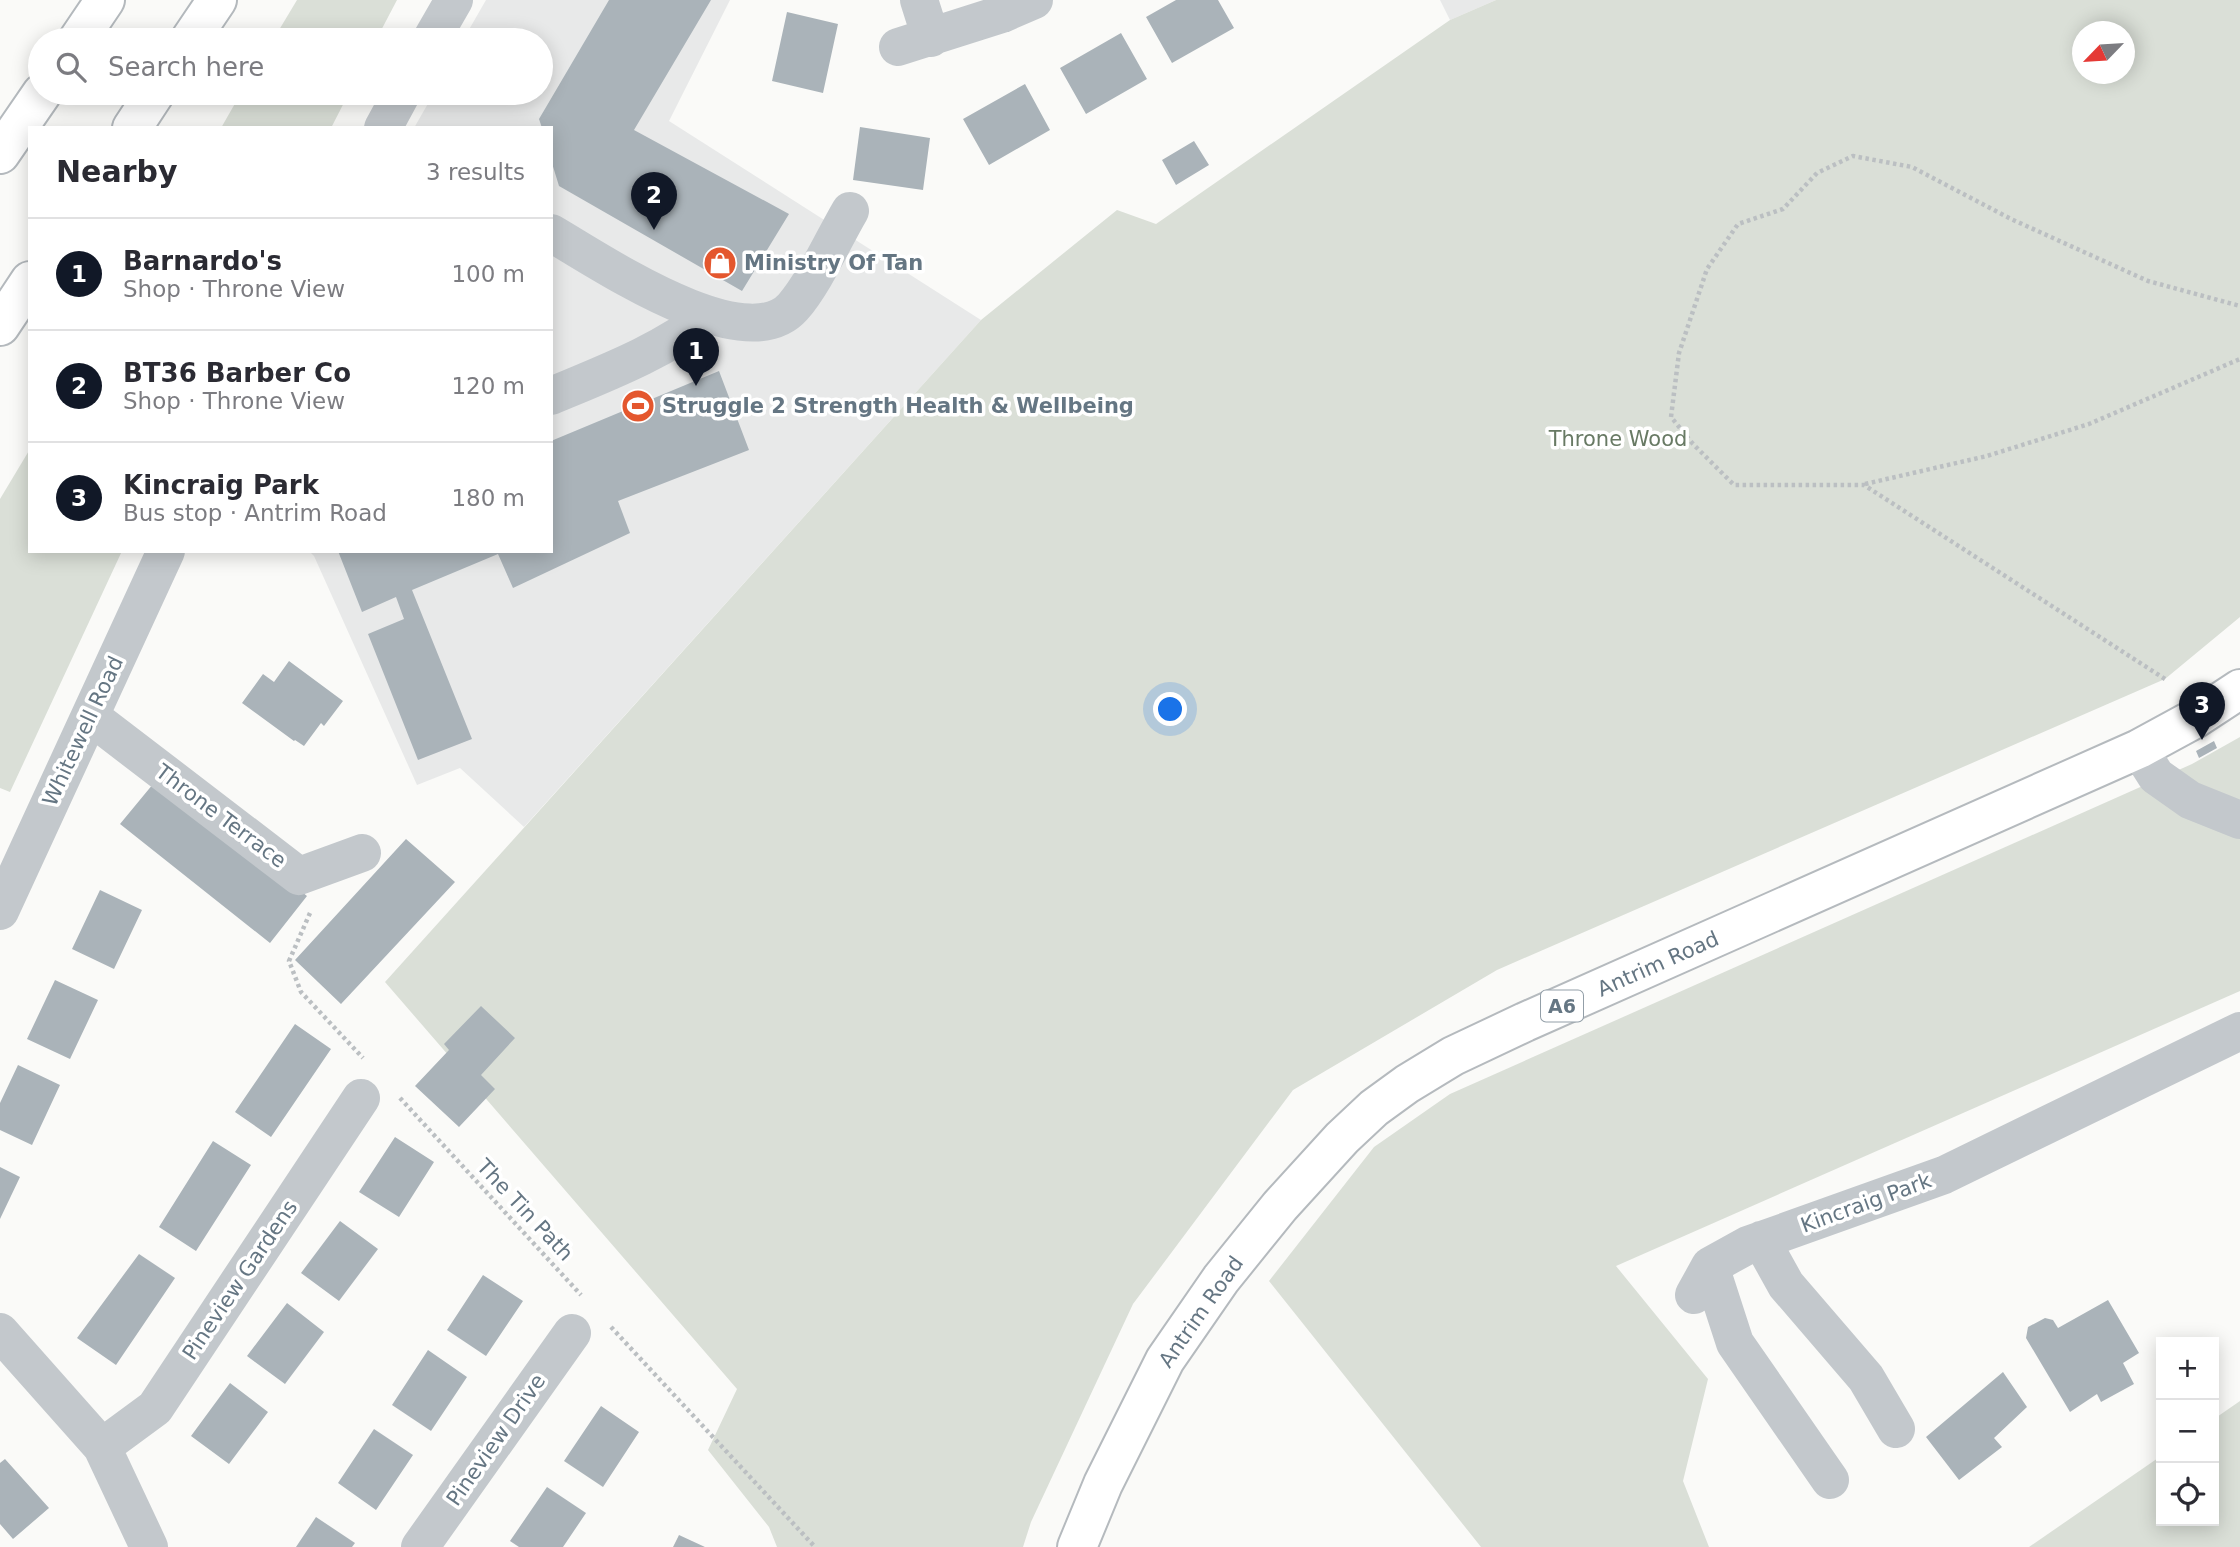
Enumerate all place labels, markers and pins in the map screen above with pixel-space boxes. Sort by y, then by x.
pin: 2 [631,172,677,230]
shop icon: Ministry Of Tan [701,244,739,282]
place label: Ministry Of Tan [744,251,923,275]
pin: 1 [673,328,719,386]
sports icon: Struggle 2 Strength Health & Wellbeing [619,387,657,425]
place label: Struggle 2 Strength Health & Wellbeing [662,394,1134,418]
pin: 3 [2179,682,2225,740]

